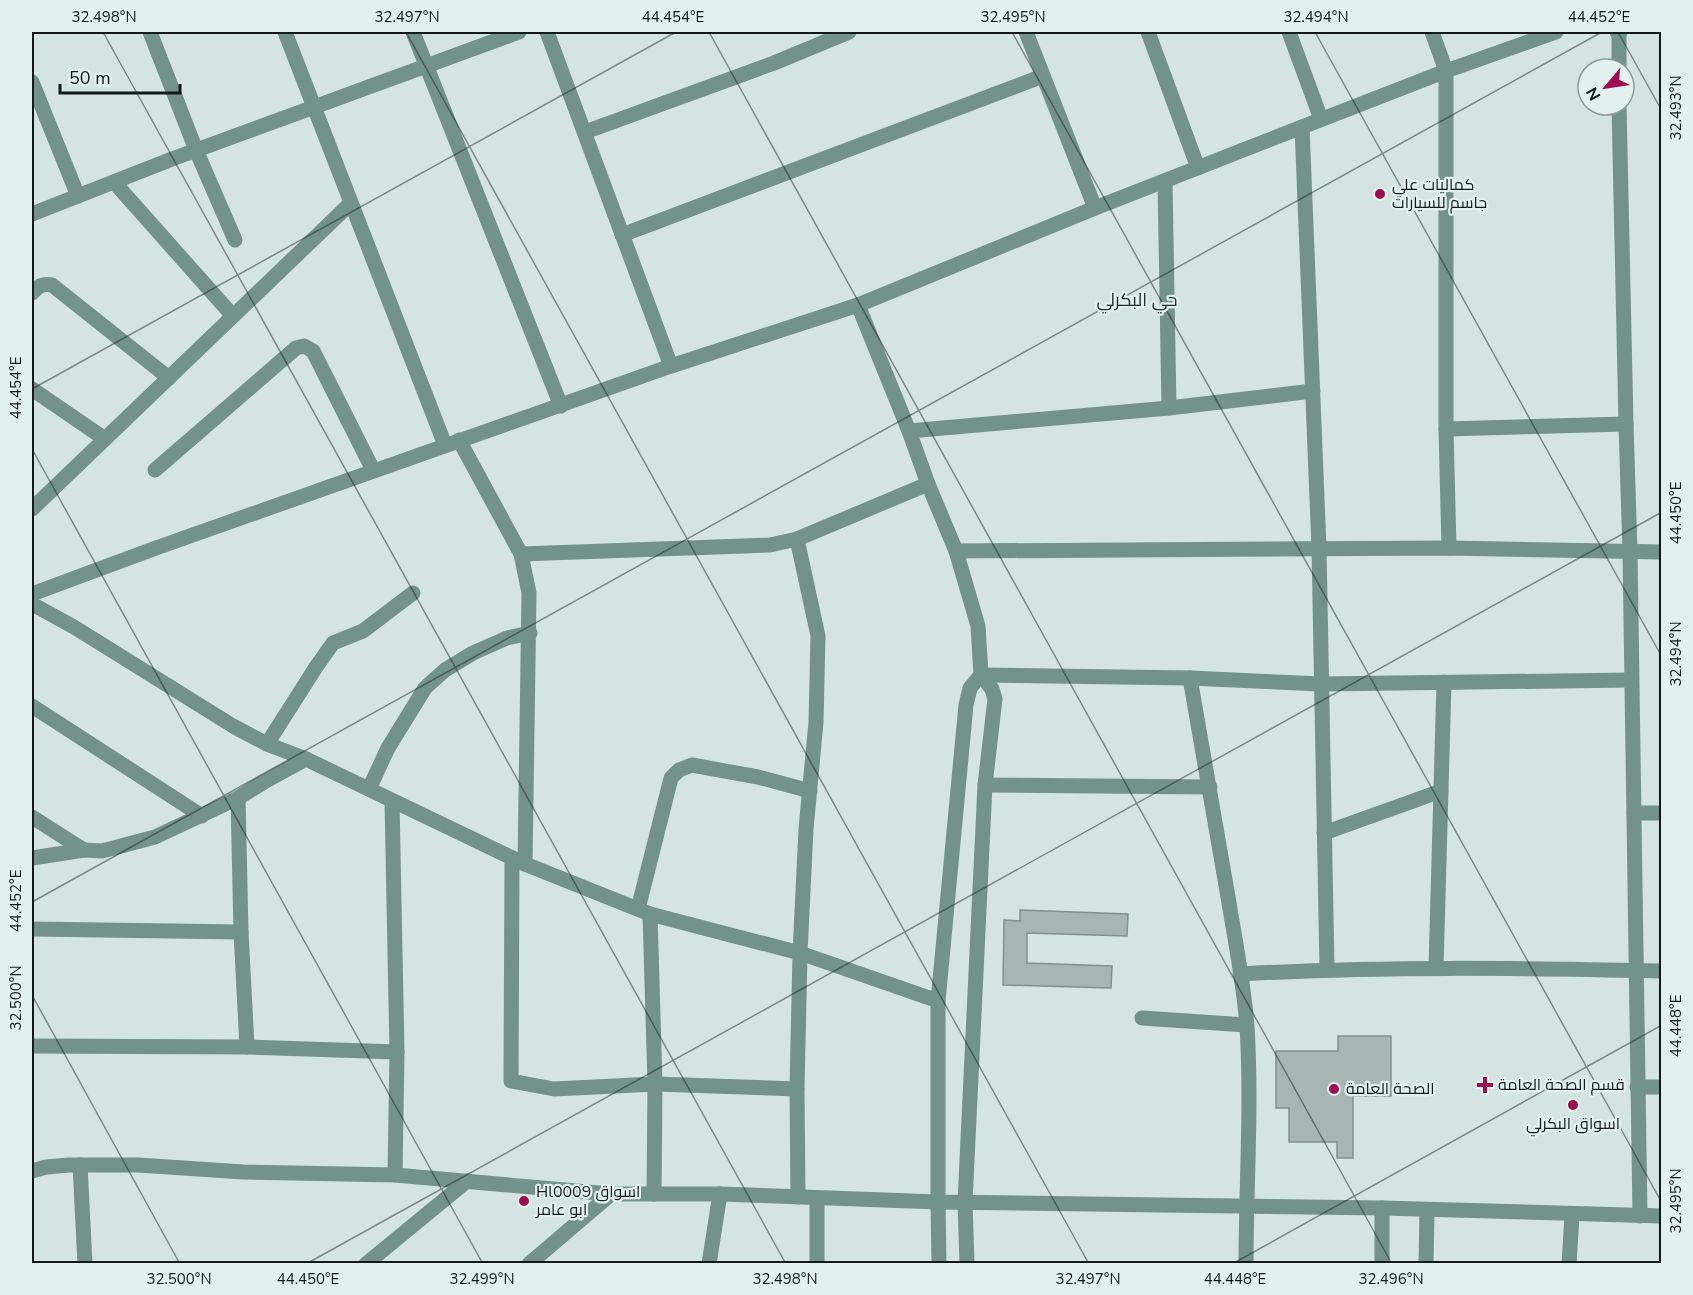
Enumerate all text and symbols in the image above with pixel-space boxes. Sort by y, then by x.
text: 32.498°N [71,7,137,27]
text: 32.497°N [374,7,440,27]
text: 44.454°E [642,7,704,27]
text: 32.495°N [980,7,1046,27]
text: 32.494°N [1283,7,1349,27]
text: 44.452°E [1568,7,1630,27]
scale bar [60,57,180,95]
north arrow [1576,57,1636,117]
text: 50 m [69,66,111,90]
text: 32.493°N [1666,75,1686,141]
text: N [1581,83,1606,104]
place label: كماليات علي جاسم للسيارات [1392,174,1487,214]
marker: كماليات علي جاسم للسيارات [1373,187,1387,201]
district label: حي البكرلي [1096,288,1178,314]
text: 44.454°E [6,357,26,419]
text: 44.450°E [1666,482,1686,544]
text: 32.494°N [1666,621,1686,687]
text: 44.452°E [6,870,26,932]
text: 32.500°N [6,965,26,1031]
text: 44.448°E [1666,995,1686,1057]
place label: قسم الصحة العامة [1498,1074,1625,1096]
marker: قسم الصحة العامة [1476,1076,1494,1094]
place label: الصحة العامة [1346,1078,1434,1100]
marker: الصحة العامة [1327,1082,1341,1096]
marker: اسواق البكرلي [1566,1098,1580,1112]
place label: اسواق البكرلي [1526,1113,1620,1137]
text: 32.495°N [1666,1168,1686,1234]
place label: Hl0009 اسواق ابو عامر [535,1181,640,1221]
marker: Hl0009 اسواق ابو عامر [517,1194,531,1208]
text: 32.500°N [146,1269,212,1289]
text: 44.450°E [277,1269,339,1289]
text: 32.499°N [449,1269,515,1289]
text: 32.498°N [752,1269,818,1289]
text: 32.497°N [1055,1269,1121,1289]
text: 44.448°E [1204,1269,1266,1289]
text: 32.496°N [1358,1269,1424,1289]

